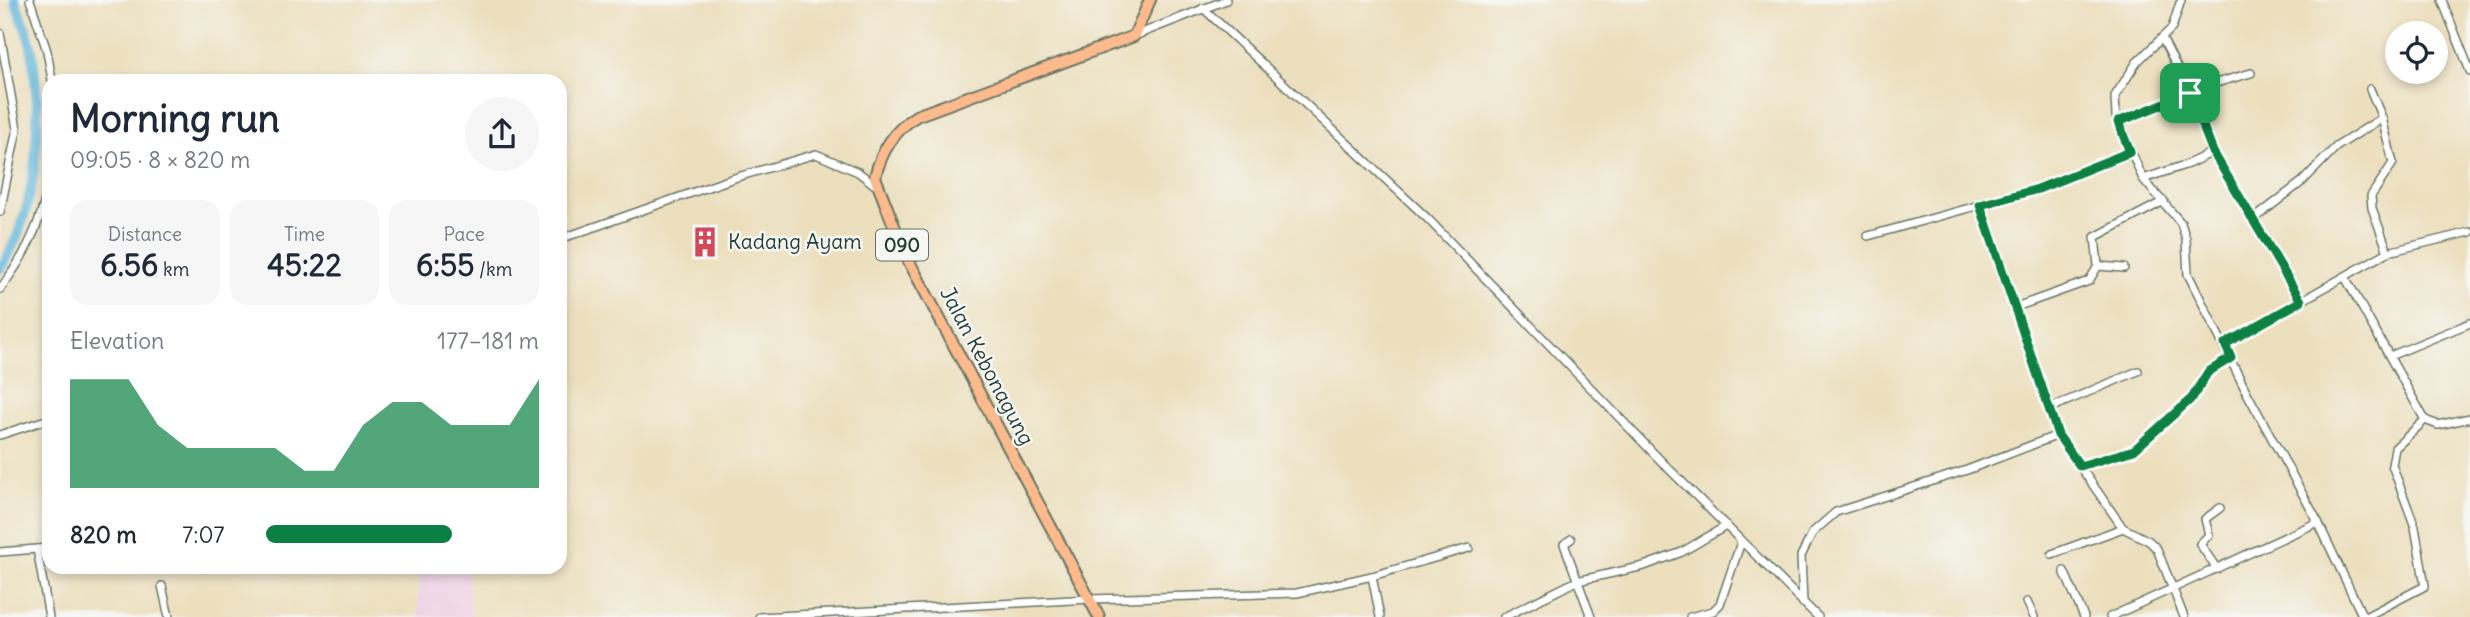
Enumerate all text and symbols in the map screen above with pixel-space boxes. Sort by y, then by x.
map controls [2385,21,2448,84]
button: locate [2385,21,2448,84]
pin [2160,63,2220,123]
icon: arrive [2171,74,2209,112]
text: Morning run [70,95,280,142]
button: share [465,97,539,171]
text: 09:05 · 8 × 820 m [70,145,250,174]
text: Distance [108,222,182,246]
text: Time [284,222,325,246]
text: Pace [444,222,485,246]
building icon: Kadang Ayam [688,225,722,259]
place label: Kadang Ayam [728,228,862,255]
road number: 090 [876,230,928,260]
text: 6.56 [100,246,158,284]
text: 45:22 [267,246,342,284]
text: 6:55 [416,246,475,284]
text: km [158,257,189,281]
text: /km [475,257,512,281]
street label: Jalan Kebonagung [934,282,1041,450]
text: Elevation [70,326,164,355]
text: 177–181 m [437,326,539,355]
text: 820 m [70,520,137,549]
text: 7:07 [182,520,225,549]

